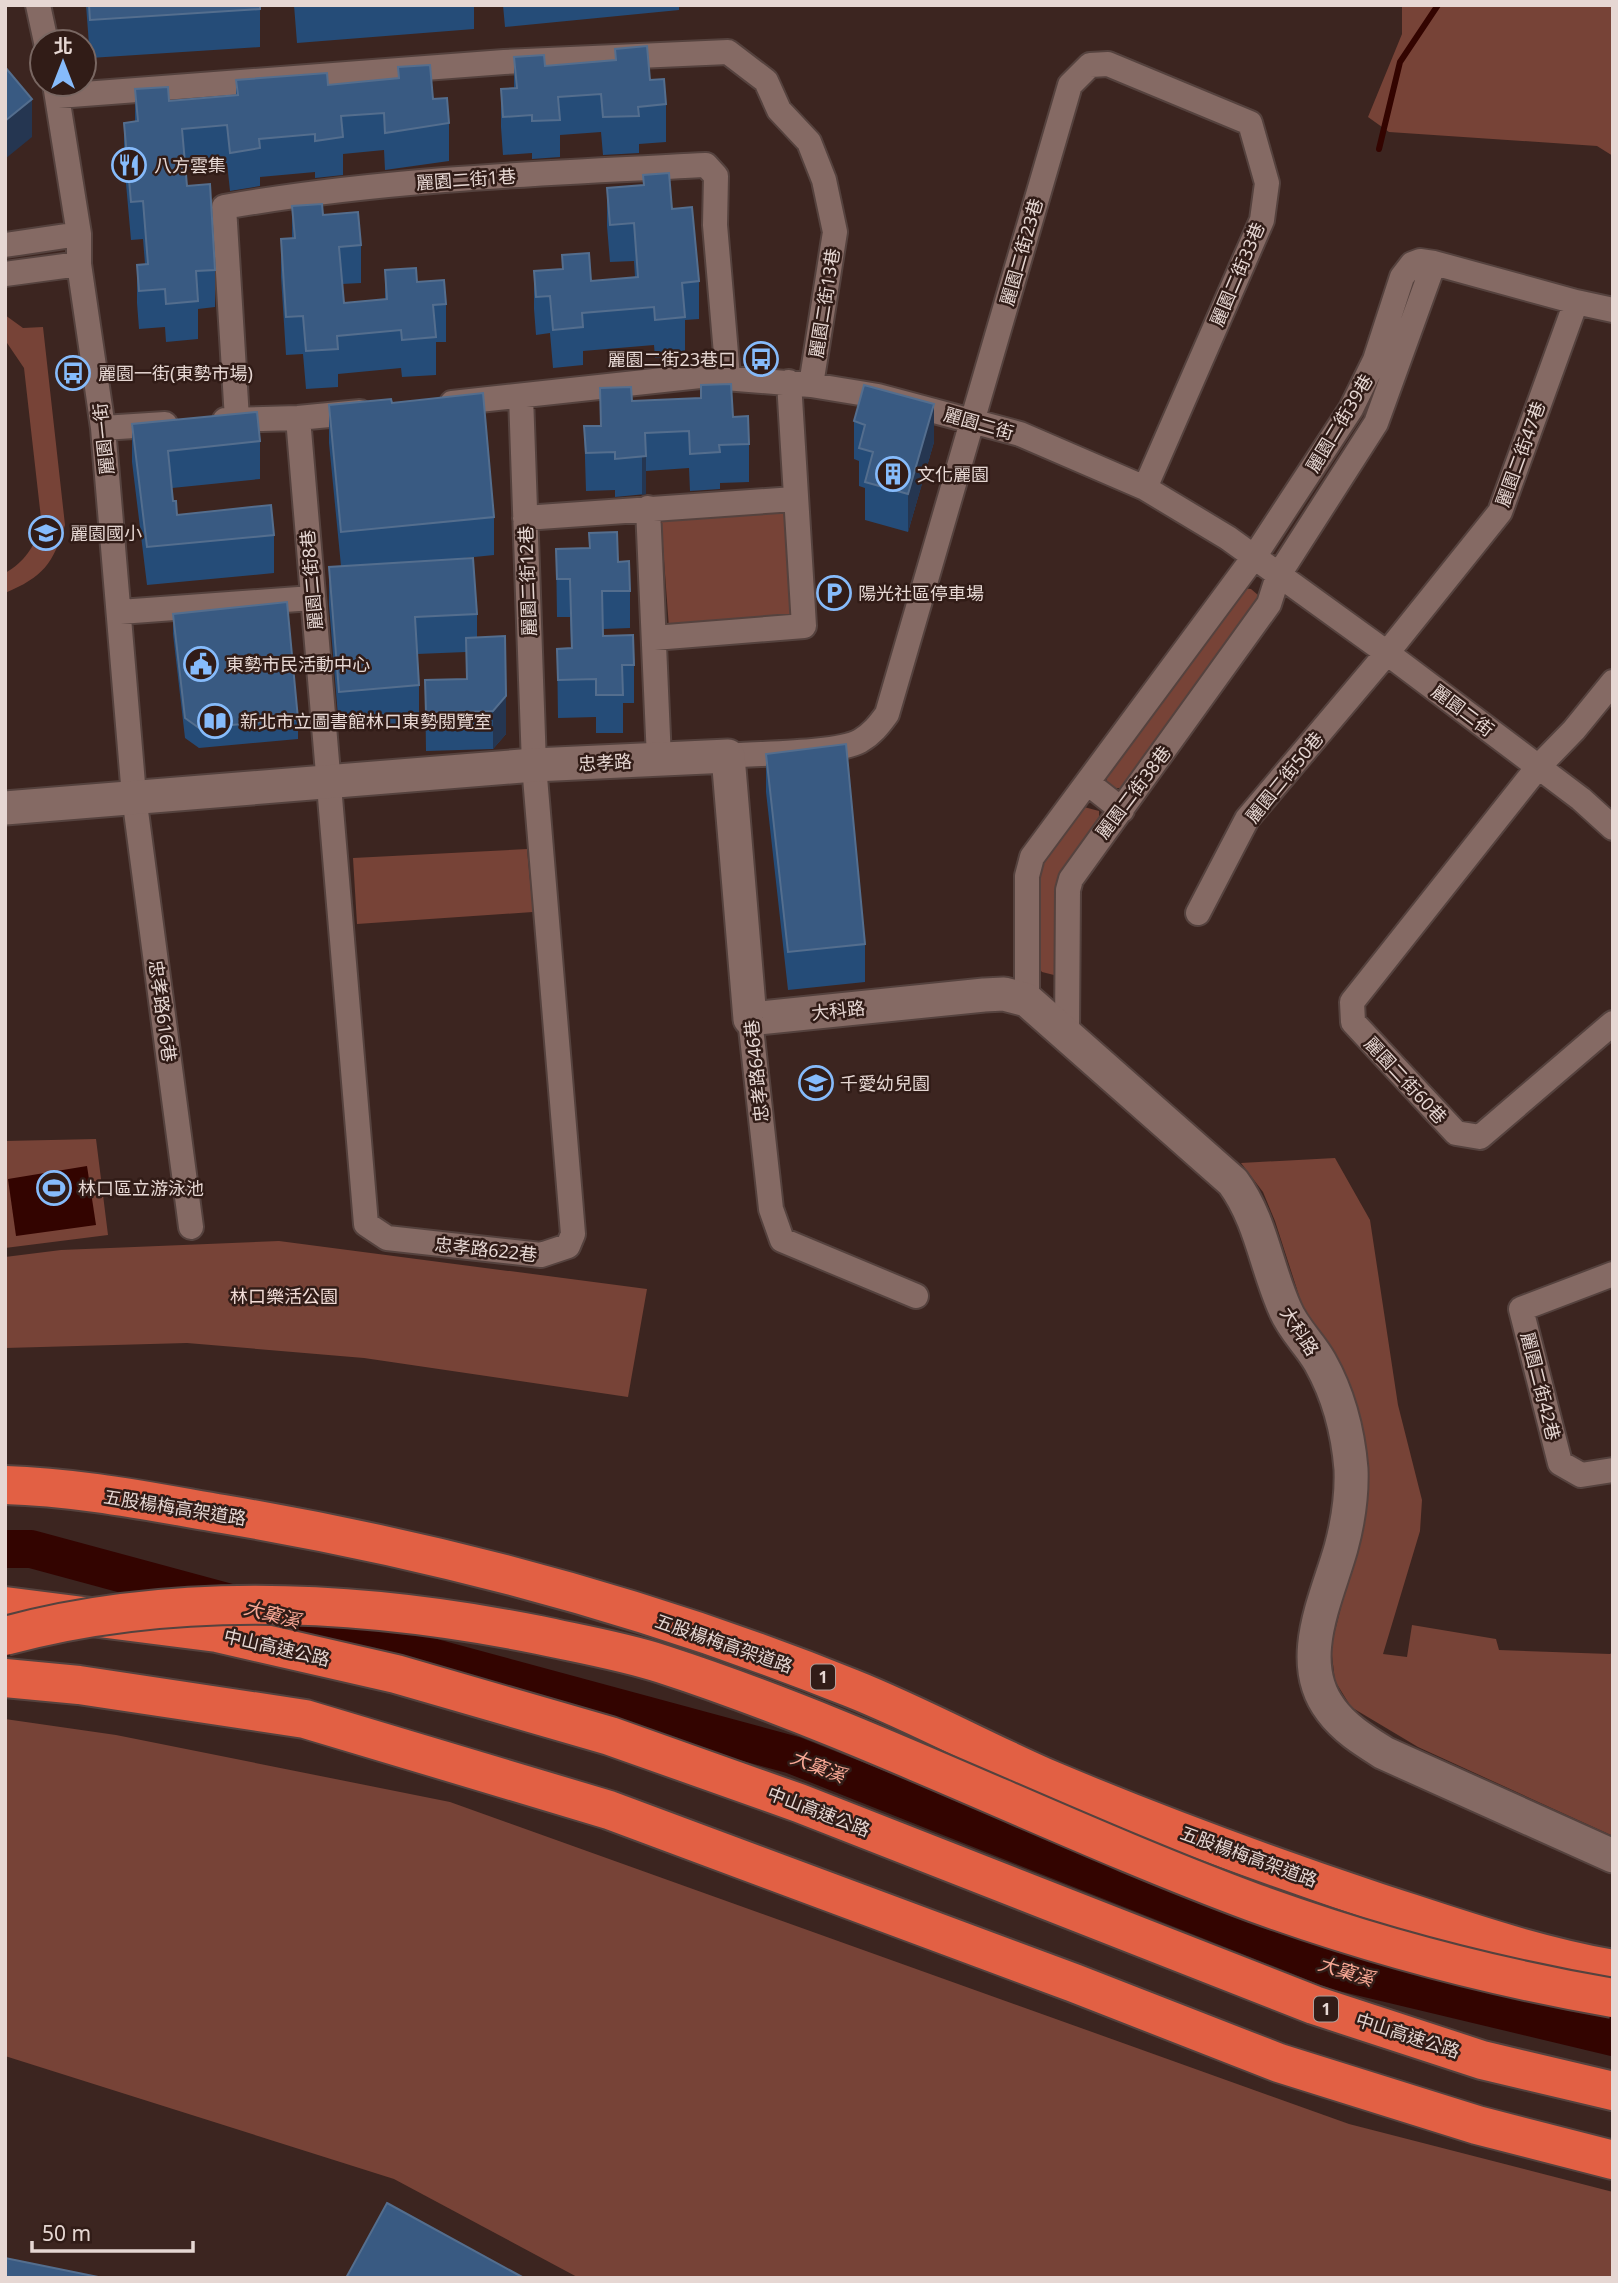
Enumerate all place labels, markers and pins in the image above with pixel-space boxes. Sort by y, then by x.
restaurant icon: 八方雲集 [110,146,148,184]
place label: 八方雲集 [154,153,226,177]
bus stop icon: 麗園二街23巷口 [742,340,780,378]
place label: 麗園二街23巷口 [607,347,736,371]
bus stop icon: 麗園一街(東勢市場) [54,354,92,392]
place label: 麗園一街(東勢市場) [98,361,253,385]
building icon: 文化麗園 [874,455,912,493]
place label: 文化麗園 [917,462,989,486]
school or university icon: 麗園國小 [27,514,65,552]
place label: 麗園國小 [70,521,142,545]
parking icon: 陽光社區停車場 [815,574,853,612]
place label: 陽光社區停車場 [858,581,984,605]
public building icon: 東勢市民活動中心 [182,645,220,683]
place label: 東勢市民活動中心 [226,652,370,676]
library icon: 新北市立圖書館林口東勢閱覽室 [196,702,234,740]
place label: 新北市立圖書館林口東勢閱覽室 [240,709,492,733]
school or university icon: 千愛幼兒園 [797,1064,835,1102]
place label: 千愛幼兒園 [840,1071,930,1095]
sports icon: 林口區立游泳池 [35,1169,73,1207]
place label: 林口區立游泳池 [78,1176,204,1200]

